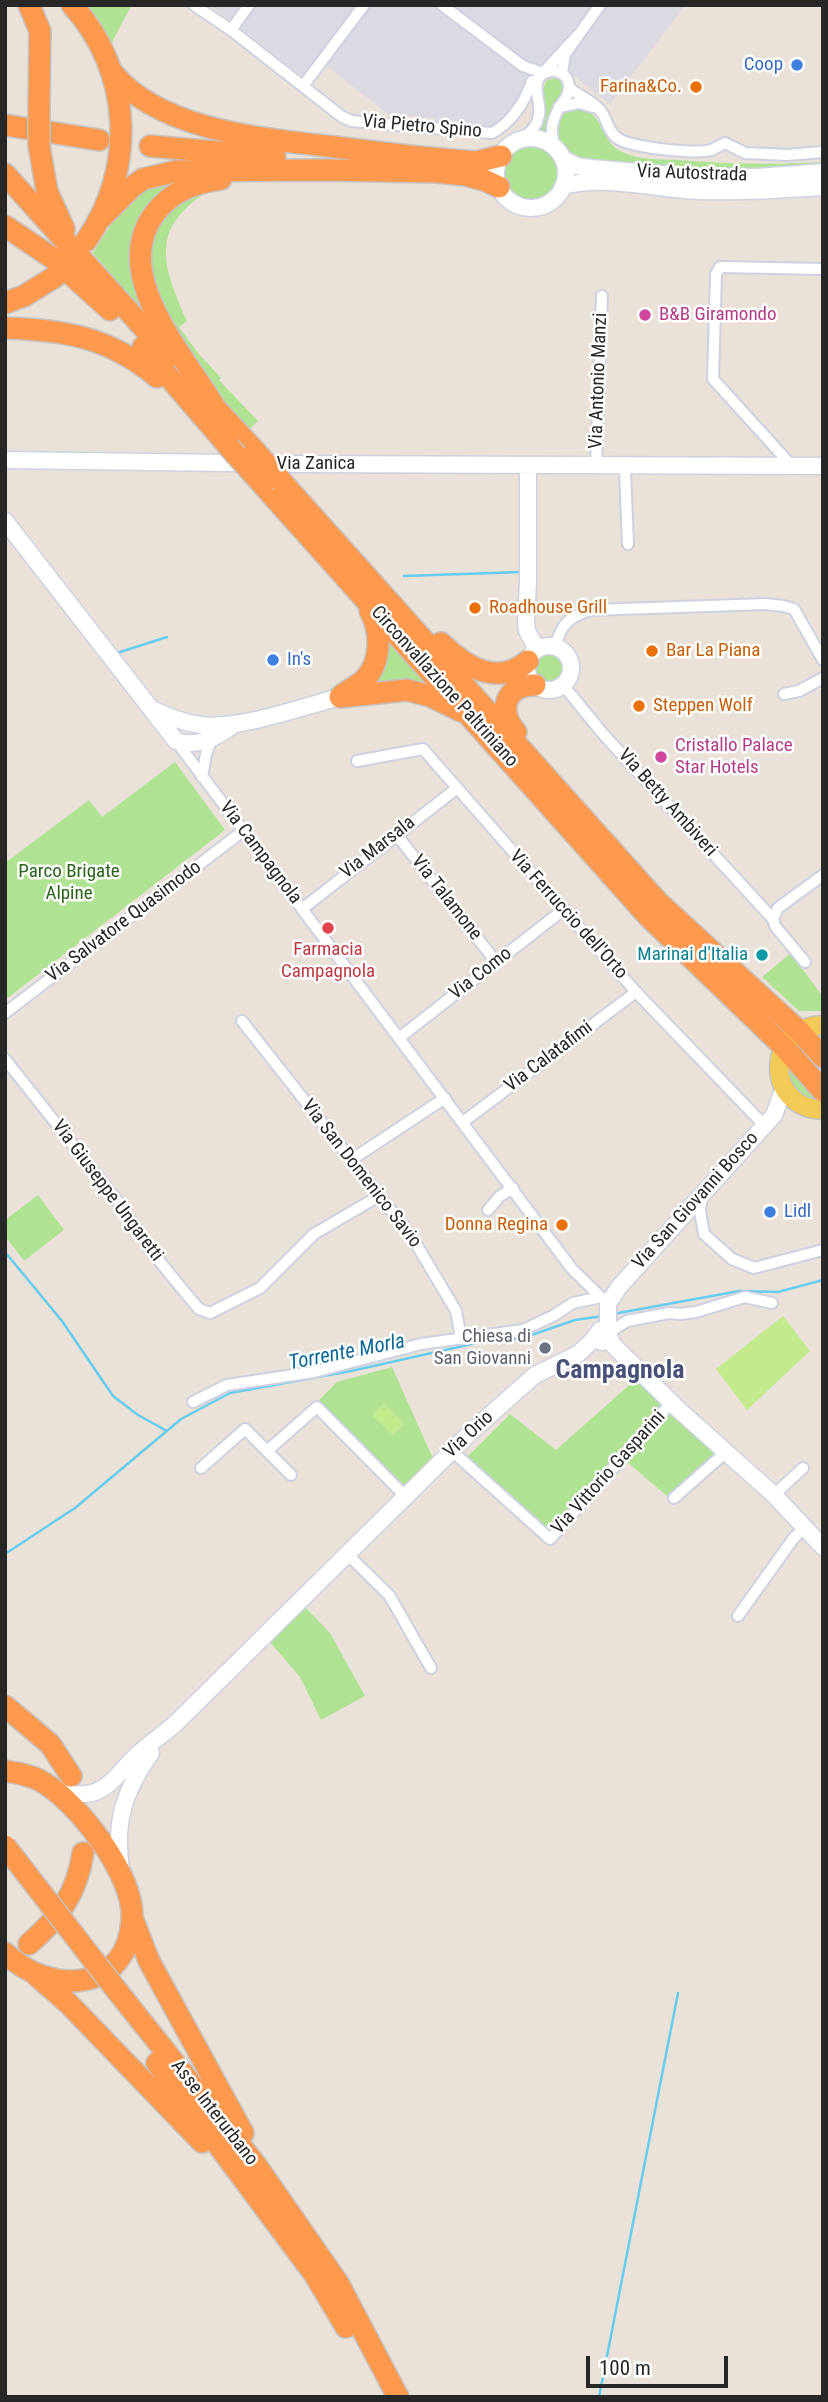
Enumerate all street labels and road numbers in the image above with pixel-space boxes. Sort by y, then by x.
street label: Via Pietro Spino [361,110,483,144]
street label: Via Autostrada [636,161,748,187]
street label: Via Antonio Manzi [585,312,613,450]
street label: Via Zanica [277,453,355,475]
street label: Circonvallazione Paltriniano [366,602,522,772]
street label: Via Betty Ambiveri [613,744,721,862]
street label: Via Campagnola [214,797,306,909]
street label: Via Marsala [336,812,420,884]
street label: Via Ferruccio dell'Orto [504,846,632,984]
street label: Via Talamone [406,851,486,945]
street label: Via Salvatore Quasimodo [42,856,206,988]
street label: Via Como [445,943,517,1005]
street label: Via Calatafimi [500,1016,598,1098]
street label: Via San Domenico Savio [296,1095,426,1253]
street label: Via Giuseppe Ungaretti [46,1116,168,1266]
street label: Via San Giovanni Bosco [628,1128,764,1274]
street label: Via Orio [439,1406,499,1464]
street label: Via Vittorio Gasparini [547,1406,671,1540]
street label: Asse Interurbano [166,2056,262,2170]

